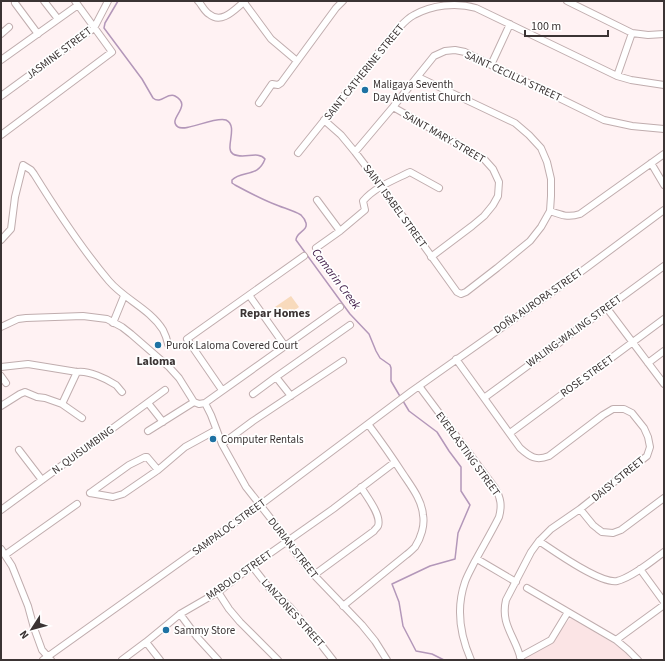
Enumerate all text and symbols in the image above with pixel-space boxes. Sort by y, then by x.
scale bar [525,12,608,38]
text: 100 m [531,18,561,35]
street label: SAINT CATHERINE STREET [320,21,408,123]
street label: JASMINE STREET [23,23,95,83]
street label: SAINT CECILLA STREET [462,47,564,105]
place label: Maligaya Seventh Day Adventist Church [373,77,471,105]
marker: Maligaya Seventh Day Adventist Church [360,85,370,95]
street label: SAINT MARY STREET [400,107,488,167]
street label: SAINT ISABEL STREET [360,161,430,251]
water label: Camarin Creek [307,245,365,313]
street label: DOÑA AURORA STREET [490,265,586,337]
street label: WALING-WALING STREET [523,291,625,371]
district label: Repar Homes [240,305,310,322]
place label: Purok Laloma Covered Court [166,338,298,353]
marker: Purok Laloma Covered Court [153,340,163,350]
street label: ROSE STREET [557,351,617,401]
district label: Laloma [136,353,176,370]
street label: EVERLASTING STREET [432,409,504,499]
street label: N. QUISUMBING [49,422,117,478]
place label: Computer Rentals [221,432,304,447]
marker: Computer Rentals [208,434,218,444]
street label: DAISY STREET [588,453,648,505]
street label: SAMPALOC STREET [189,495,269,559]
street label: DURIAN STREET [264,514,322,582]
street label: MABOLO STREET [203,547,275,603]
street label: LANZONES STREET [258,575,328,651]
north arrow [12,609,52,649]
place label: Sammy Store [174,623,236,638]
marker: Sammy Store [161,625,171,635]
text: N [16,627,33,642]

